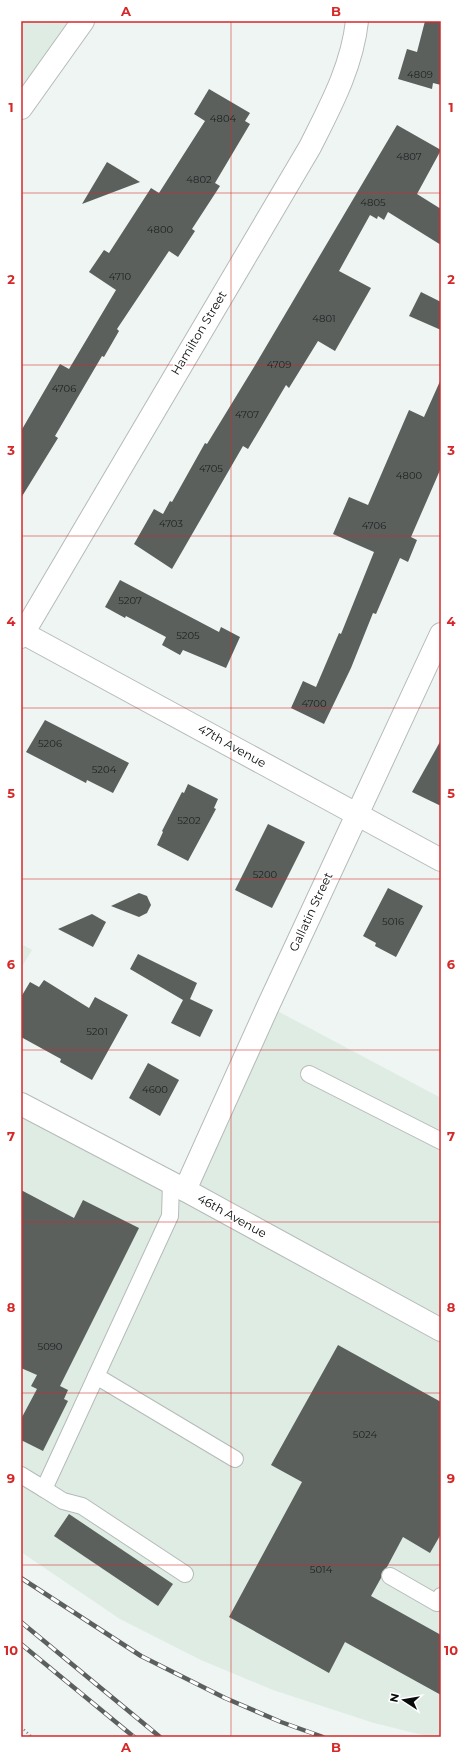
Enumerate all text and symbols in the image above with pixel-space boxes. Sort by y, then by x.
text: A [120,3,132,19]
text: B [331,3,341,19]
house number: 4809 [407,68,433,81]
text: 1 [8,99,14,115]
text: 1 [448,99,454,115]
house number: 4804 [210,112,237,125]
house number: 4807 [396,150,422,163]
house number: 4802 [186,173,212,186]
house number: 4805 [360,196,386,209]
house number: 4800 [147,223,174,236]
house number: 4710 [109,270,132,283]
text: 2 [7,271,15,287]
text: 2 [447,271,455,287]
street label: Hamilton Street [168,288,230,378]
house number: 4801 [312,312,336,325]
house number: 4709 [267,358,291,371]
house number: 4706 [52,382,76,395]
house number: 4707 [235,408,259,421]
text: 3 [6,442,15,458]
text: 3 [446,442,455,458]
house number: 4705 [199,462,223,475]
house number: 4800 [396,469,423,482]
house number: 4703 [159,517,183,530]
house number: 4706 [362,519,386,532]
house number: 5207 [118,594,142,607]
text: 4 [7,613,16,629]
text: 4 [447,613,456,629]
house number: 5205 [176,629,200,642]
house number: 4700 [301,697,327,710]
street label: 47th Avenue [196,721,269,770]
house number: 5206 [38,737,62,750]
house number: 5204 [92,763,117,776]
text: 5 [7,785,15,801]
text: 5 [447,785,455,801]
house number: 5202 [177,814,201,827]
house number: 5200 [253,868,278,881]
street label: Gallatin Street [286,870,335,954]
house number: 5016 [382,915,404,928]
text: 6 [7,956,16,972]
text: 6 [447,956,456,972]
house number: 5201 [86,1025,108,1038]
house number: 4600 [142,1083,168,1096]
text: 7 [7,1128,15,1144]
text: 7 [447,1128,455,1144]
street label: 46th Avenue [195,1190,269,1241]
text: 8 [7,1299,16,1315]
text: 8 [447,1299,456,1315]
house number: 5090 [38,1340,63,1353]
house number: 5024 [353,1428,378,1441]
text: 9 [7,1470,15,1486]
text: 9 [447,1470,455,1486]
house number: 5014 [310,1563,333,1576]
text: 10 [4,1642,18,1658]
text: 10 [444,1642,458,1658]
north arrow [384,1680,424,1720]
text: N [386,1692,402,1704]
text: A [120,1739,132,1755]
text: B [331,1739,341,1755]

